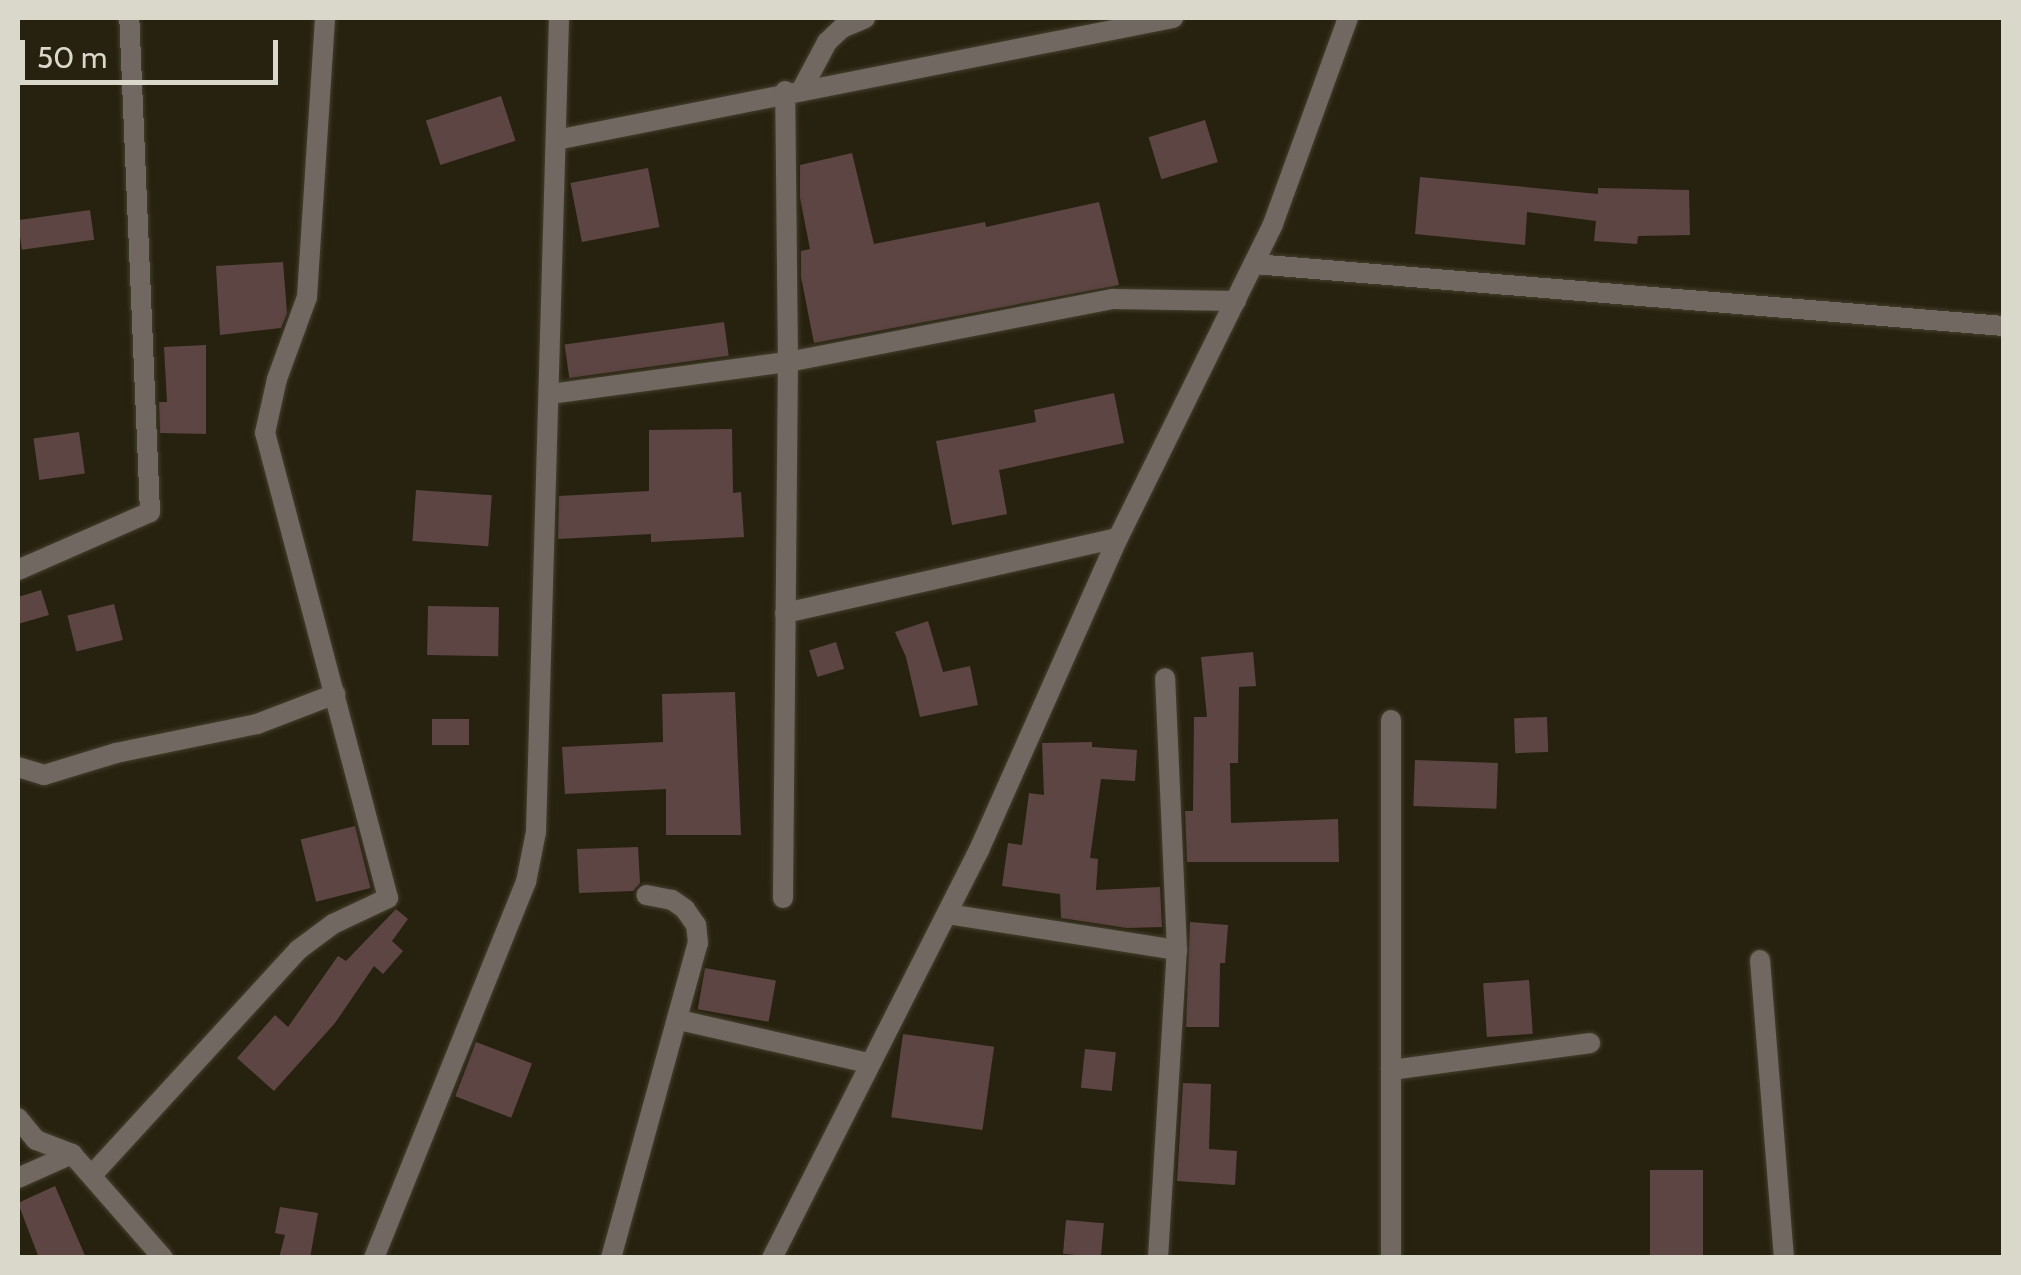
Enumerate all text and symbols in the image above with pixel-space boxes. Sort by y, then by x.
scale bar [25,20,282,82]
text: 50 m [37,39,107,76]

